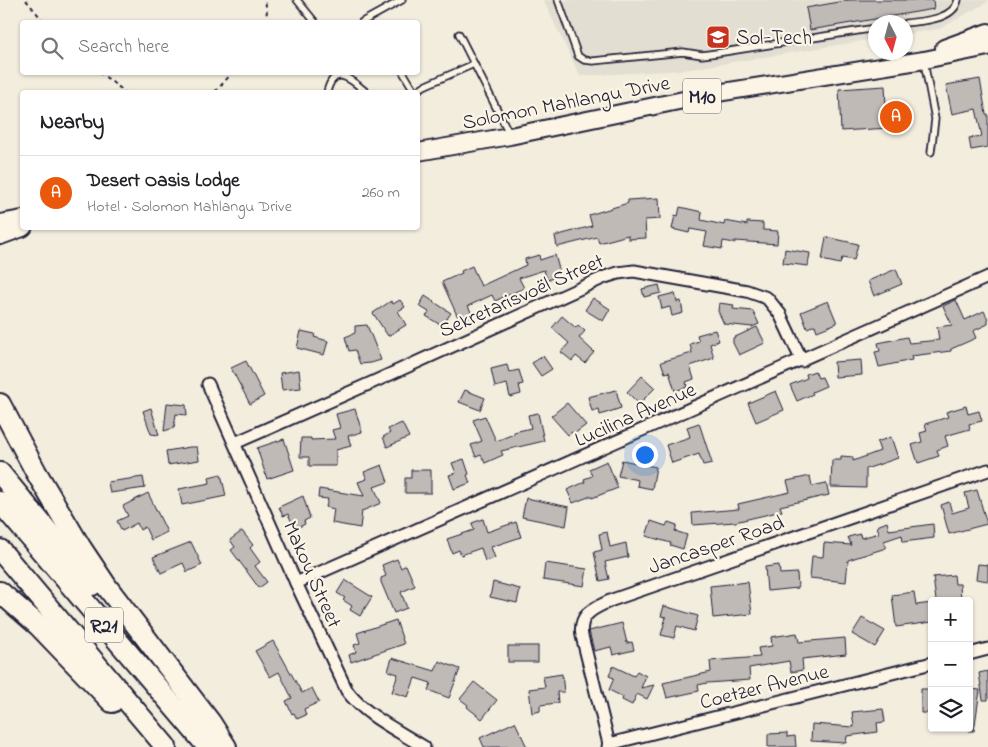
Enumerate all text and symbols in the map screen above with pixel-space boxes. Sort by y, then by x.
north arrow [868,15,913,60]
search box [20,20,420,75]
school or university icon: Sol-Tech [705,24,731,50]
place label: Sol-Tech [736,24,812,54]
icon: search [38,34,66,62]
text: Search here [78,34,169,61]
street label: Solomon Mahlangu Drive [460,69,674,141]
road number: M10 [683,78,721,114]
pin: A [880,98,912,136]
text: Nearby [40,108,104,138]
text: Desert Oasis Lodge [87,168,240,195]
text: A [51,181,61,205]
text: 260 m [362,181,400,205]
text: Hotel · Solomon Mahlangu Drive [87,195,292,219]
street label: Sekretarisvoël Street [435,247,609,347]
street label: Lucilina Avenue [570,375,702,456]
your location [632,442,658,468]
street label: Jancasper Road [645,509,789,583]
street label: Makou Street [274,516,348,633]
map controls [928,597,973,732]
button: + [928,597,973,642]
road number: R21 [85,608,123,642]
button: − [928,642,973,687]
street label: Coetzer Avenue [697,657,833,718]
button: layers [928,687,973,732]

